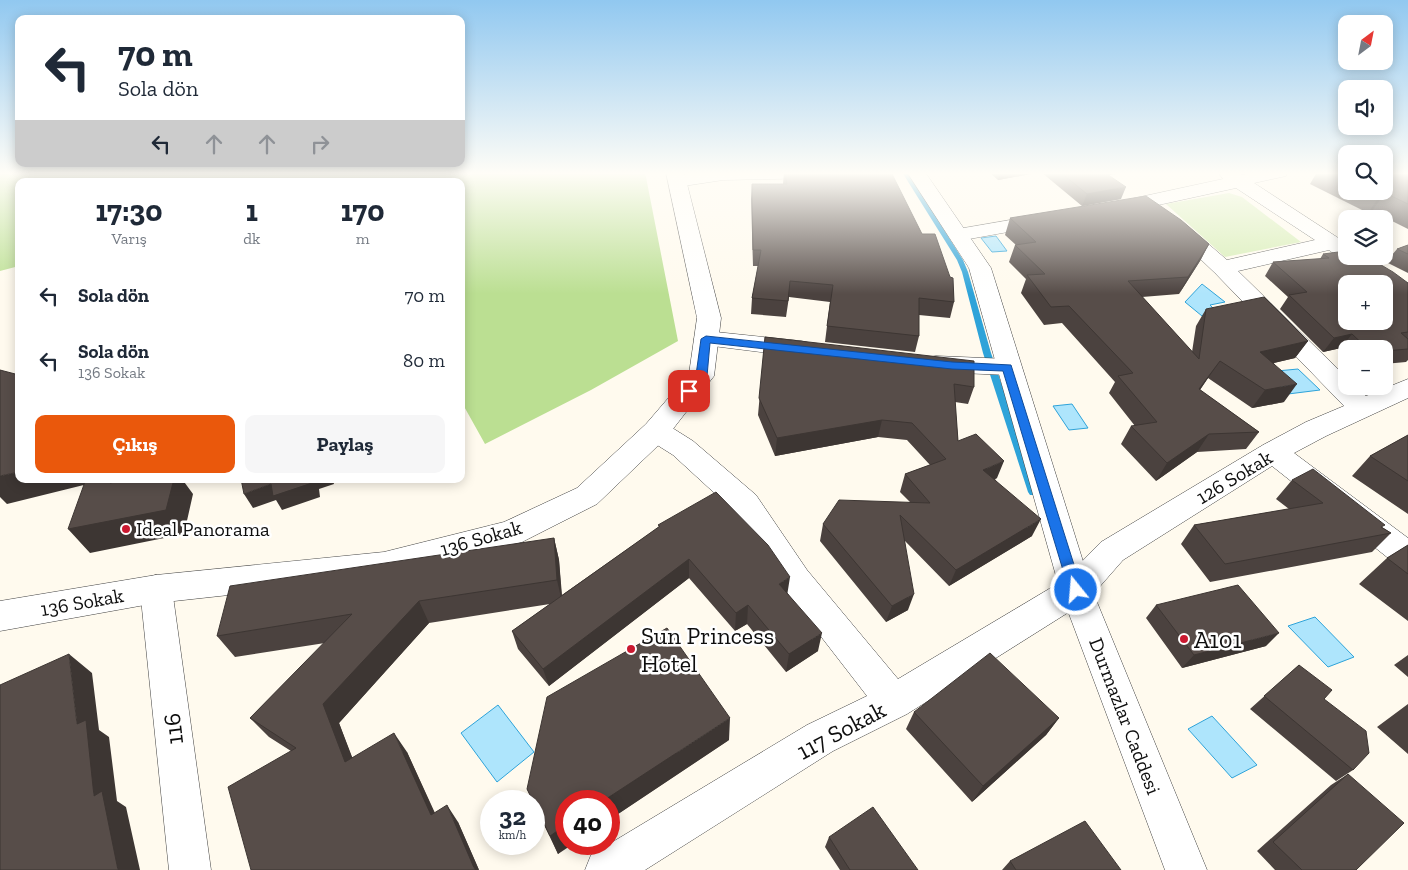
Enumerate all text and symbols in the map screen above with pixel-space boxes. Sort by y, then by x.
north arrow [1338,15,1392,70]
map controls [1338,15,1393,395]
text: 70 m [118,33,193,75]
icon: left [35,35,100,100]
text: Sola dön [118,75,198,102]
button: sound [1338,80,1393,135]
icon: left [147,130,175,158]
icon: ahead [200,130,228,158]
icon: ahead [253,130,281,158]
icon: right [306,130,334,158]
button: search [1338,145,1393,200]
text: 17:30 [96,193,163,229]
text: 1 [246,193,258,229]
text: 170 [341,193,384,229]
button: layers [1338,210,1393,265]
text: Varış [111,229,147,248]
text: dk [243,229,260,248]
text: m [356,229,370,248]
button: + [1338,275,1393,330]
icon: left [35,282,63,310]
text: Sola dön [78,284,149,307]
text: 70 m [404,284,445,307]
text: Sola dön [78,340,149,363]
button: − [1338,340,1393,395]
icon: left [35,347,63,375]
text: 80 m [403,349,445,372]
text: 136 Sokak [78,363,145,382]
pin [668,370,710,412]
icon: arrive [675,377,703,405]
button: Çıkış [35,415,235,473]
button: Paylaş [245,415,445,473]
street label: 126 Sokak [1192,445,1277,509]
street label: 136 Sokak [437,515,525,561]
place label: Ideal Panorama [136,517,270,541]
marker: Ideal Panorama [120,523,132,535]
position arrow [1049,563,1101,615]
street label: 136 Sokak [39,583,126,621]
place label: Sun Princess Hotel [641,621,774,678]
place label: A101 [1194,625,1242,654]
marker: A101 [1178,633,1190,645]
street label: Durmazlar Caddesi [1084,634,1166,798]
marker: Sun Princess Hotel [625,643,637,655]
street label: 117 Sokak [792,694,891,765]
street label: 116 [157,712,189,746]
speed limit sign: 40 [555,790,620,855]
text: 32 [499,801,526,831]
text: km/h [499,828,526,842]

